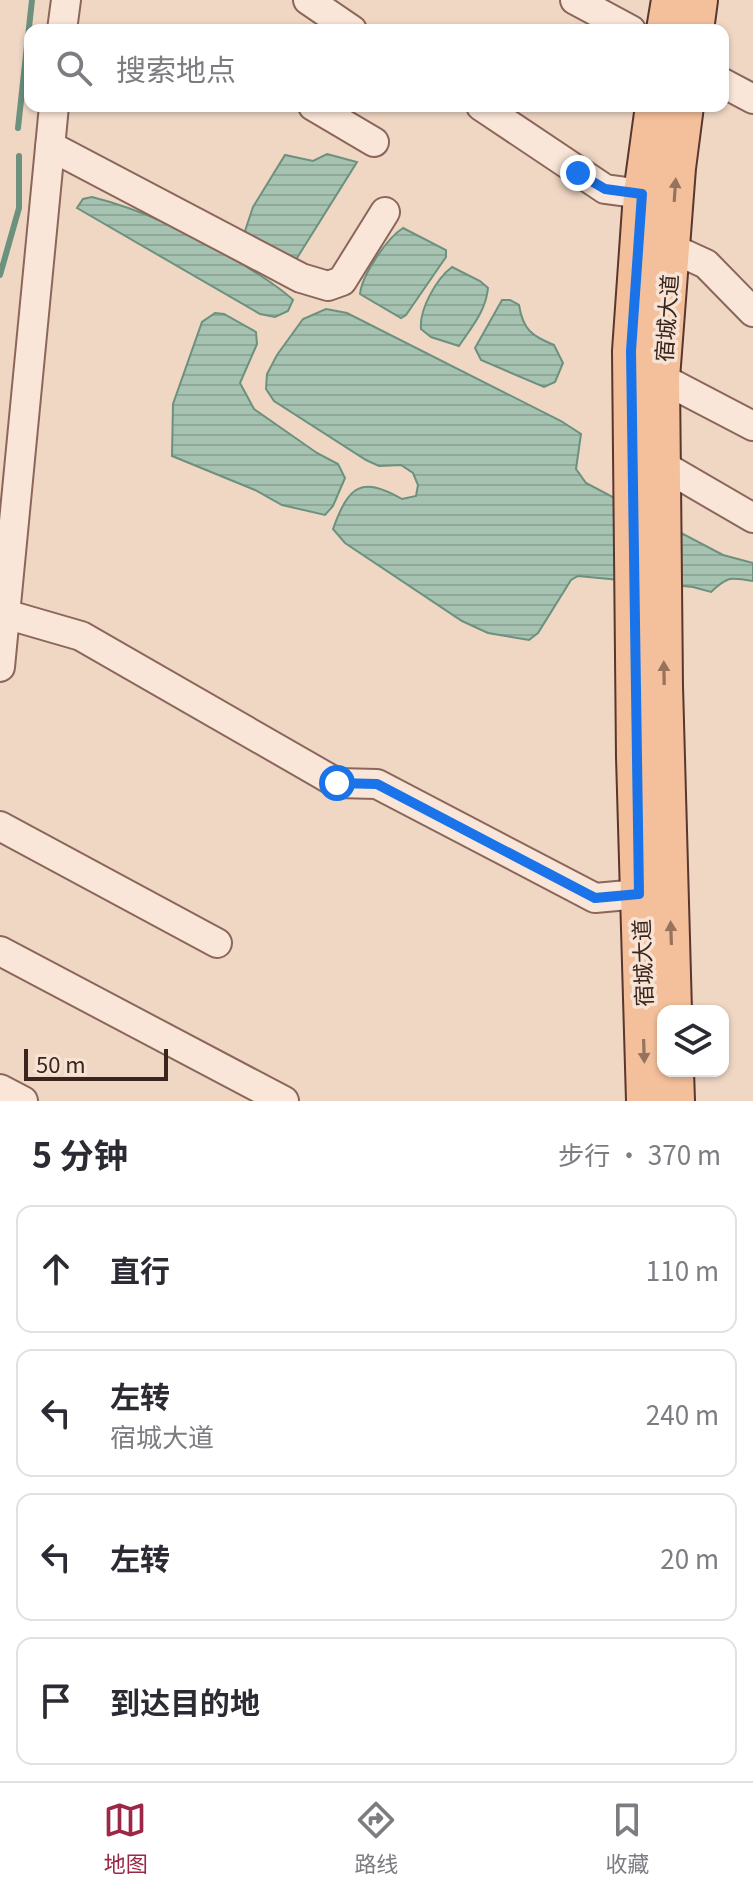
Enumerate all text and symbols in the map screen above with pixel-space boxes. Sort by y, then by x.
search box [24,24,729,112]
icon: search [52,46,96,90]
text: 搜索地点 [116,46,236,90]
route end [560,155,596,191]
one-way arrow [669,177,682,202]
street label: 宿城大道 [646,273,684,363]
one-way arrow [657,660,670,685]
route start [319,765,355,801]
street label: 宿城大道 [623,918,659,1008]
one-way arrow [665,920,677,945]
map controls [657,1005,729,1077]
button: layers [657,1005,729,1077]
one-way arrow [638,1039,650,1064]
scale bar [24,1045,168,1081]
text: 50 m [36,1047,86,1079]
text: 5 分钟 [32,1129,128,1178]
text: 步行 · 370 m [558,1135,721,1172]
icon: ahead [34,1247,78,1291]
text: 直行 [110,1247,170,1291]
text: 110 m [646,1251,719,1288]
text: 左转 [110,1373,170,1417]
icon: left [34,1391,78,1435]
text: 240 m [646,1395,719,1432]
text: 宿城大道 [110,1417,214,1454]
icon: left [34,1535,78,1579]
text: 左转 [110,1535,170,1579]
text: 20 m [660,1539,719,1576]
icon: arrive [34,1679,78,1723]
text: 到达目的地 [110,1679,260,1723]
tab: 地图 [103,1798,148,1878]
tab: 路线 [354,1798,399,1878]
tab: 收藏 [605,1798,650,1878]

